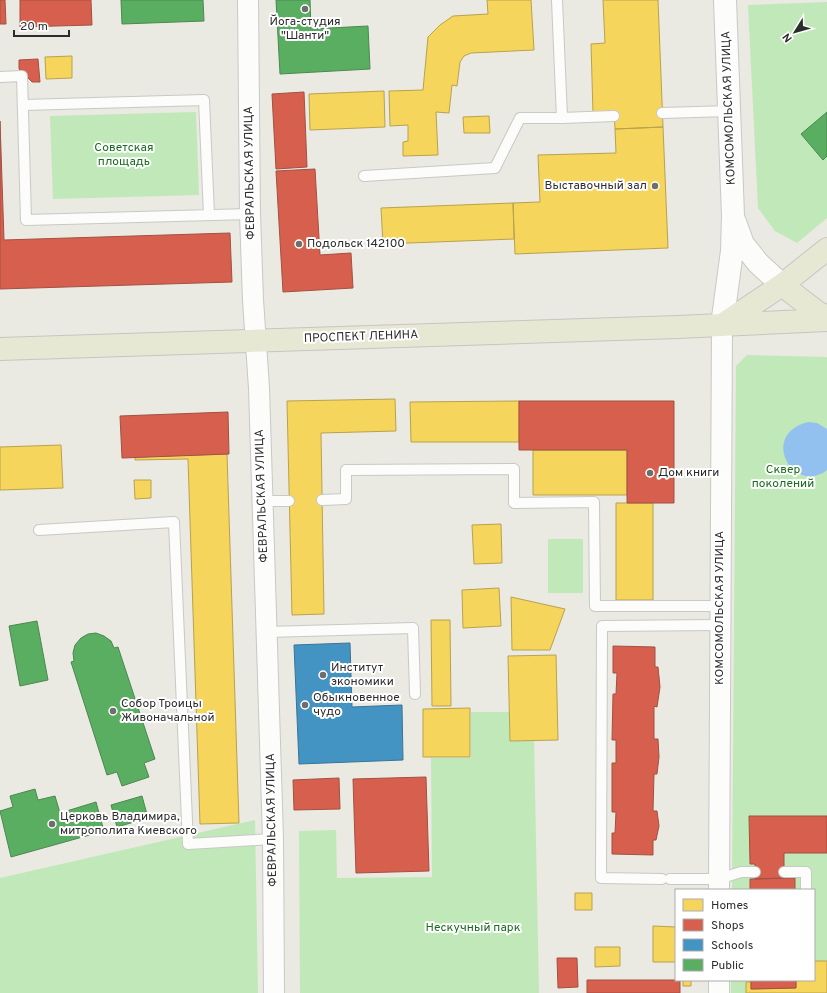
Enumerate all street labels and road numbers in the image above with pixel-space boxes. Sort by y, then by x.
street label: КОМСОМОЛЬСКАЯ УЛИЦА [718,31,740,185]
street label: ФЕВРАЛЬСКАЯ УЛИЦА [241,106,259,240]
street label: ПРОСПЕКТ ЛЕНИНА [304,327,418,347]
street label: ФЕВРАЛЬСКАЯ УЛИЦА [252,429,272,563]
street label: КОМСОМОЛЬСКАЯ УЛИЦА [712,531,728,685]
street label: ФЕВРАЛЬСКАЯ УЛИЦА [263,753,281,887]

